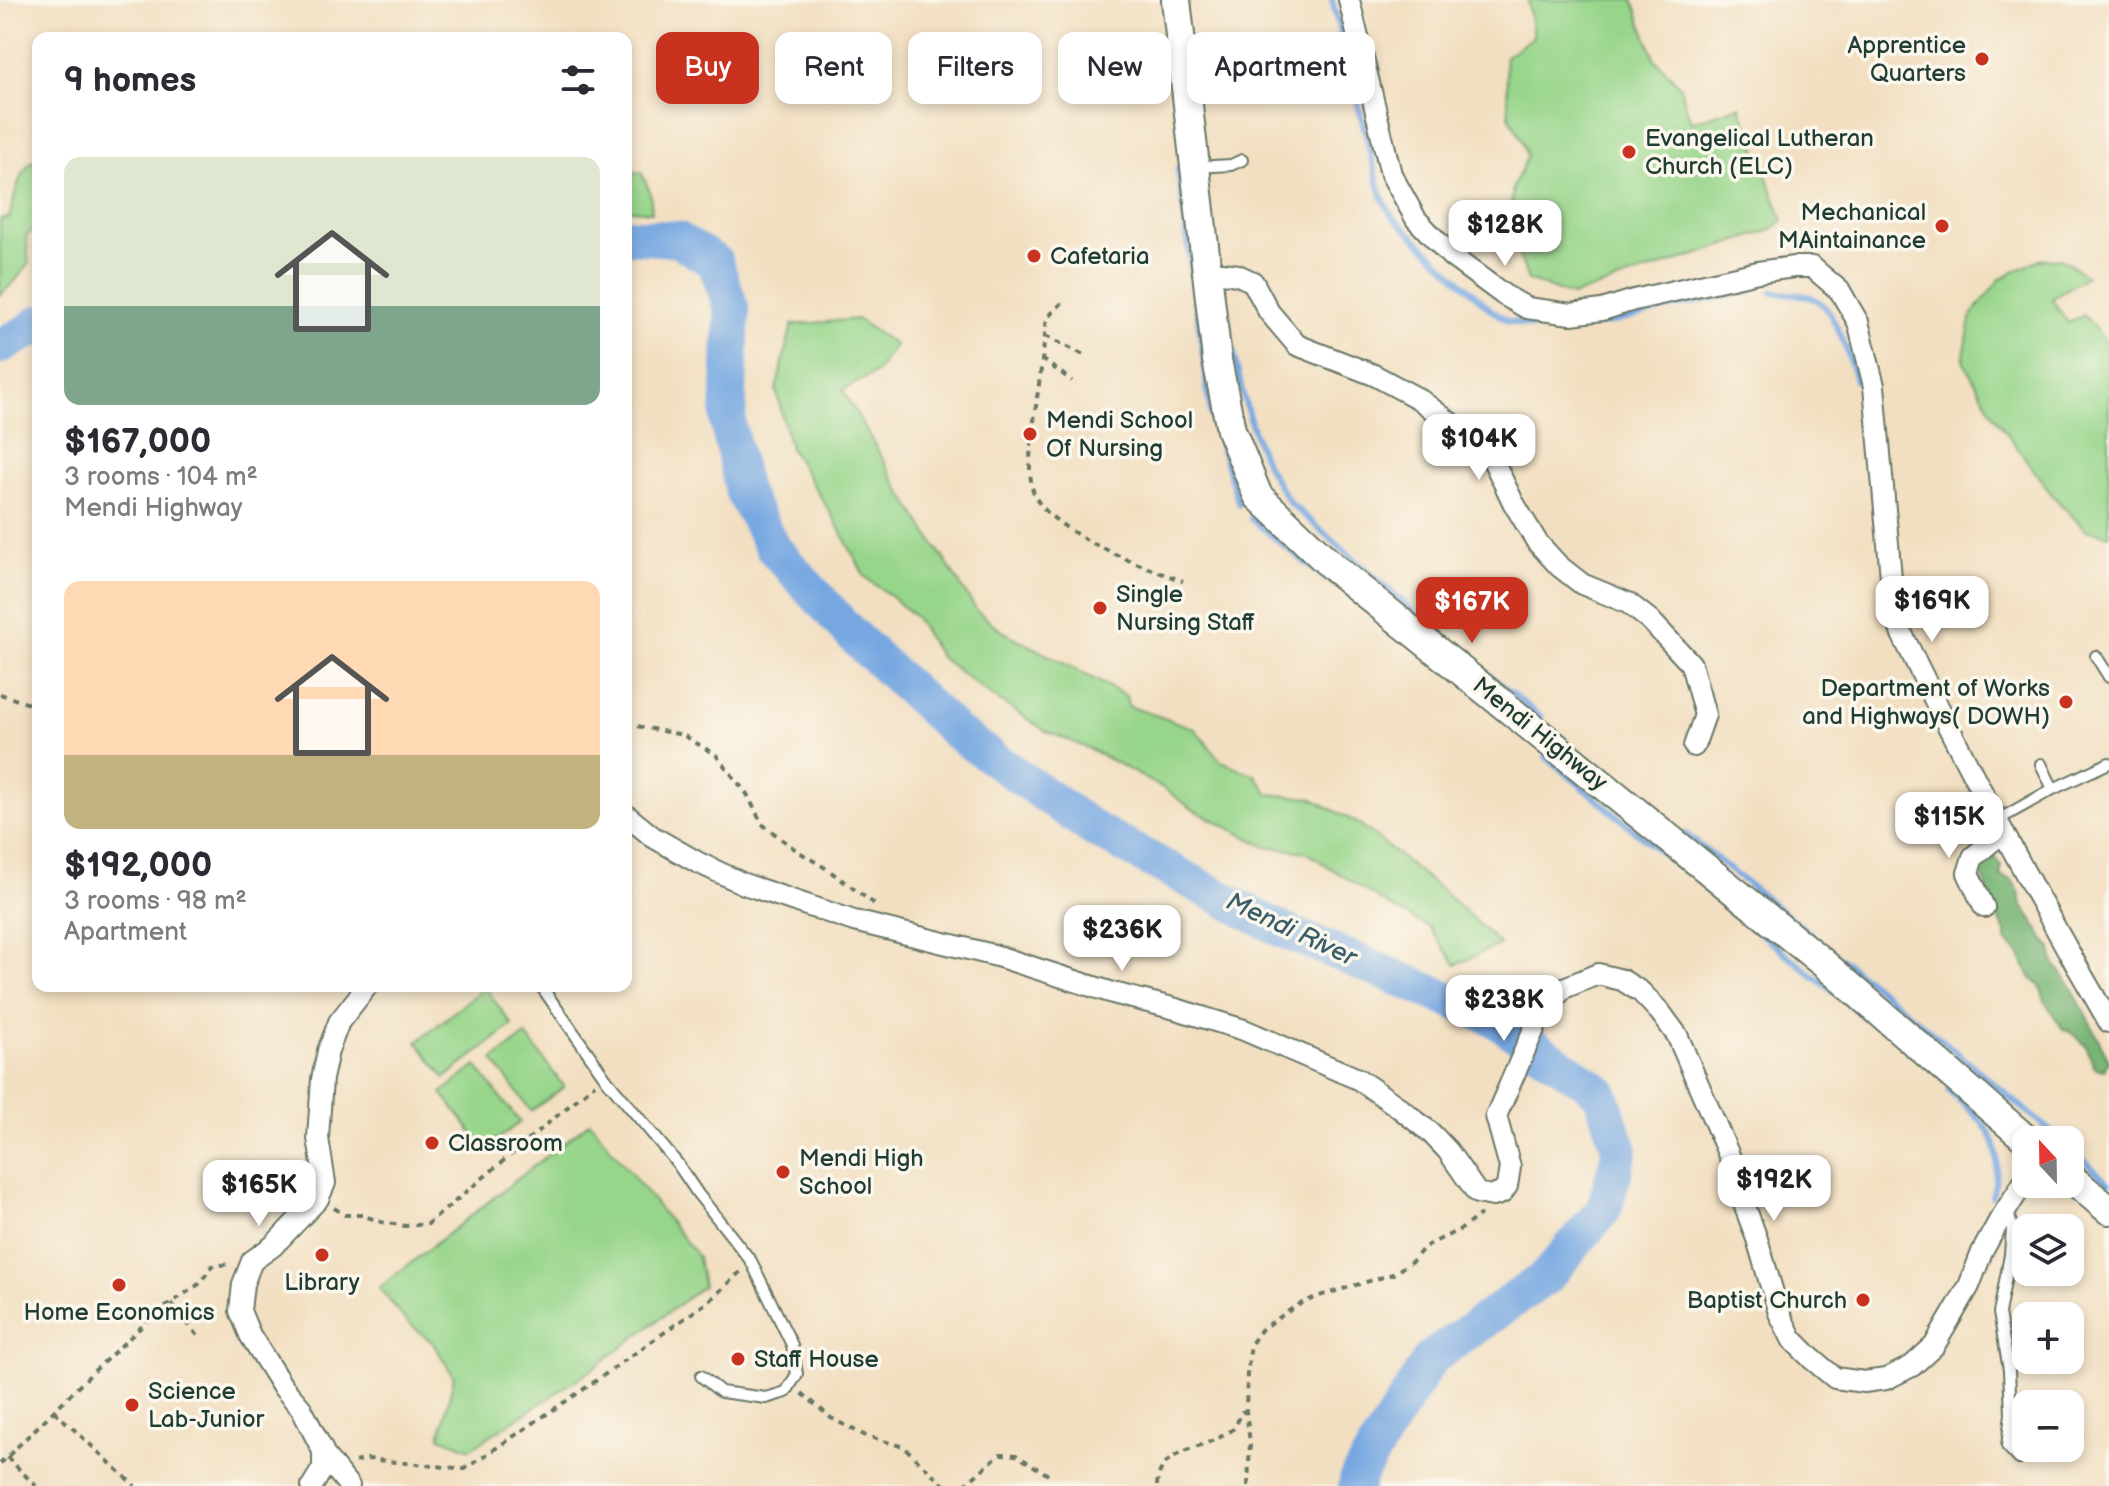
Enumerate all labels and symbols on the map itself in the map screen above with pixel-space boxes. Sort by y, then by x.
place label: Apprentice Quarters [1848,31,1966,88]
marker: Apprentice Quarters [1973,50,1991,68]
place label: Evangelical Lutheran Church (ELC) [1645,124,1874,181]
marker: Evangelical Lutheran Church (ELC) [1620,143,1638,161]
place label: Mechanical MAintainance [1778,198,1926,255]
pin: $128K [1449,200,1561,268]
marker: Mechanical MAintainance [1933,217,1951,235]
place label: Cafetaria [1050,242,1149,271]
marker: Cafetaria [1025,247,1043,265]
place label: Mendi School Of Nursing [1046,406,1193,463]
pin: $104K [1423,414,1535,482]
marker: Mendi School Of Nursing [1021,425,1039,443]
pin: $169K [1876,576,1988,644]
pin: $167K [1416,577,1528,645]
place label: Single Nursing Staff [1116,580,1255,637]
marker: Single Nursing Staff [1091,599,1109,617]
street label: Mendi Highway [1467,671,1613,797]
place label: Department of Works and Highways( DOWH) [1802,674,2050,731]
marker: Department of Works and Highways( DOWH) [2057,693,2075,711]
pin: $115K [1893,792,2005,860]
water label: Mendi River [1221,886,1362,974]
pin: $236K [1066,905,1178,973]
pin: $238K [1448,975,1560,1043]
north arrow [2012,1126,2084,1198]
place label: Classroom [448,1129,563,1158]
marker: Classroom [423,1134,441,1152]
place label: Mendi High School [799,1144,924,1201]
pin: $192K [1718,1155,1830,1223]
pin: $165K [203,1160,315,1228]
marker: Mendi High School [774,1163,792,1181]
marker: Library [313,1246,331,1264]
place label: Library [284,1268,360,1297]
marker: Home Economics [110,1276,128,1294]
place label: Baptist Church [1687,1286,1847,1315]
marker: Baptist Church [1854,1291,1872,1309]
place label: Home Economics [23,1298,215,1327]
place label: Staff House [754,1345,879,1374]
marker: Staff House [729,1350,747,1368]
place label: Science Lab-Junior [148,1377,265,1434]
marker: Science Lab-Junior [123,1396,141,1414]

